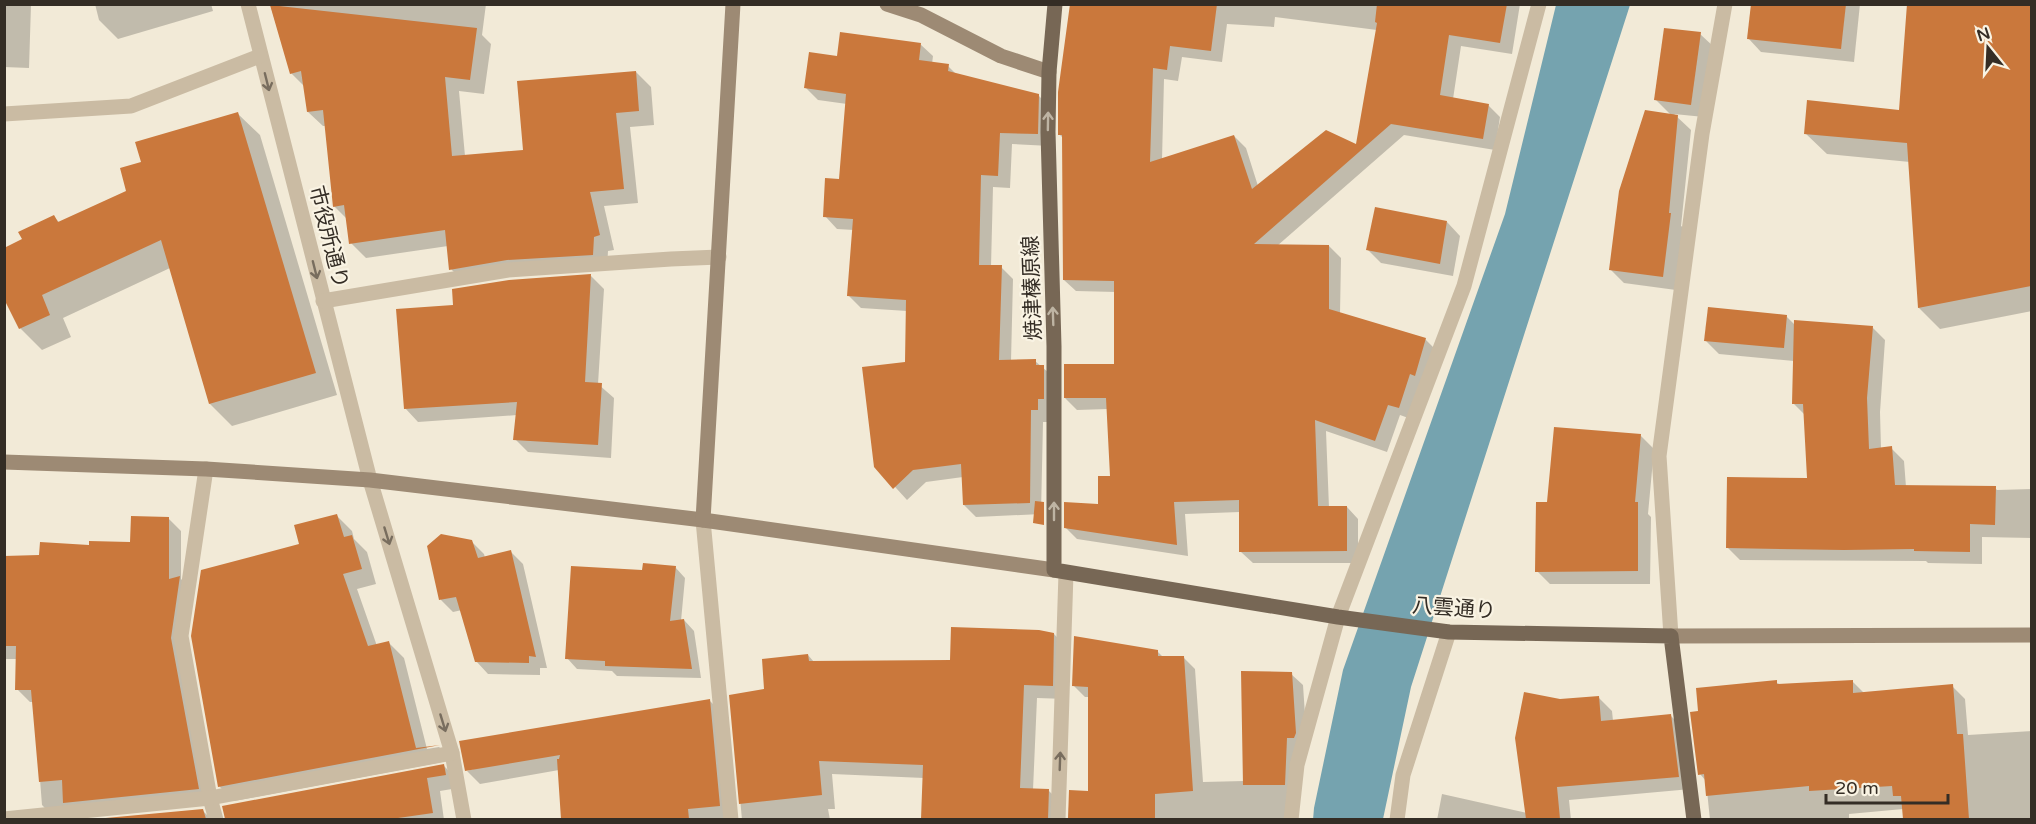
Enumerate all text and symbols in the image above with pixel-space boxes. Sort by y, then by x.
north arrow [1958,18,2018,78]
text: N [1974,23,1993,46]
one-way arrow [261,72,273,91]
one-way arrow [1043,112,1054,132]
street label: 市役所通り [304,183,353,291]
street label: 焼津榛原線 [1018,235,1047,341]
one-way arrow [310,261,322,280]
one-way arrow [1048,307,1059,327]
one-way arrow [1048,502,1060,522]
one-way arrow [382,526,393,545]
street label: 八雲通り [1411,593,1497,624]
one-way arrow [438,713,449,732]
one-way arrow [1054,752,1066,772]
scale bar [1826,767,1948,805]
text: 20 m [1835,777,1879,799]

